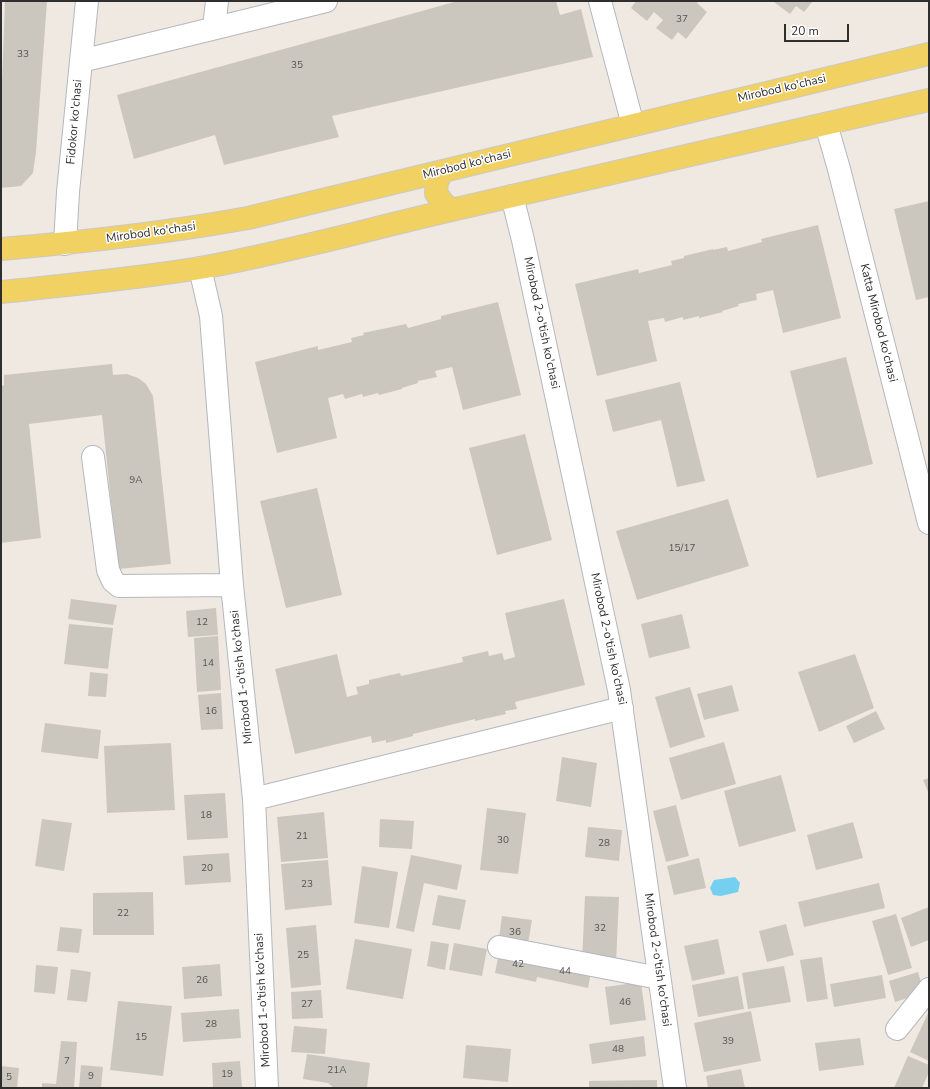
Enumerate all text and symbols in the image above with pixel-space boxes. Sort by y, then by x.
house number: 37 [676,14,688,26]
scale bar [786,16,851,42]
text: 20 m [791,23,819,39]
house number: 33 [17,49,29,61]
house number: 35 [291,60,303,72]
street label: Mirobod ko'chasi [736,72,828,106]
street label: Fidokor ko'chasi [64,79,86,165]
street label: Mirobod ko'chasi [422,147,512,183]
street label: Mirobod ko'chasi [105,220,197,246]
street label: Mirobod 2-o'tish ko'chasi [520,256,562,390]
street label: Katta Mirobod ko'chasi [856,262,900,384]
house number: 9A [129,475,143,487]
house number: 15/17 [669,543,695,555]
street label: Mirobod 2-o'tish ko'chasi [587,572,629,706]
street label: Mirobod 1-o'tish ko'chasi [228,609,256,745]
house number: 12 [196,617,208,629]
house number: 14 [202,658,214,670]
house number: 16 [205,706,217,718]
house number: 18 [200,810,212,822]
house number: 21 [296,831,308,843]
house number: 30 [497,835,509,847]
house number: 28 [598,838,610,850]
house number: 20 [201,863,213,875]
house number: 23 [301,879,313,891]
street label: Mirobod 2-o'tish ko'chasi [641,892,673,1028]
house number: 22 [117,908,129,920]
house number: 32 [594,923,606,935]
house number: 36 [509,927,521,939]
street label: Mirobod 1-o'tish ko'chasi [252,932,274,1068]
house number: 25 [297,950,309,962]
house number: 42 [512,959,524,971]
house number: 44 [559,966,571,978]
house number: 26 [196,975,208,987]
house number: 46 [619,997,631,1009]
house number: 27 [301,999,313,1011]
house number: 28 [205,1019,217,1031]
house number: 15 [135,1032,147,1044]
house number: 39 [722,1036,734,1048]
house number: 48 [612,1044,624,1056]
house number: 7 [64,1056,70,1068]
house number: 21A [327,1065,347,1077]
house number: 19 [221,1069,233,1081]
house number: 9 [88,1071,94,1083]
house number: 5 [6,1072,12,1084]

